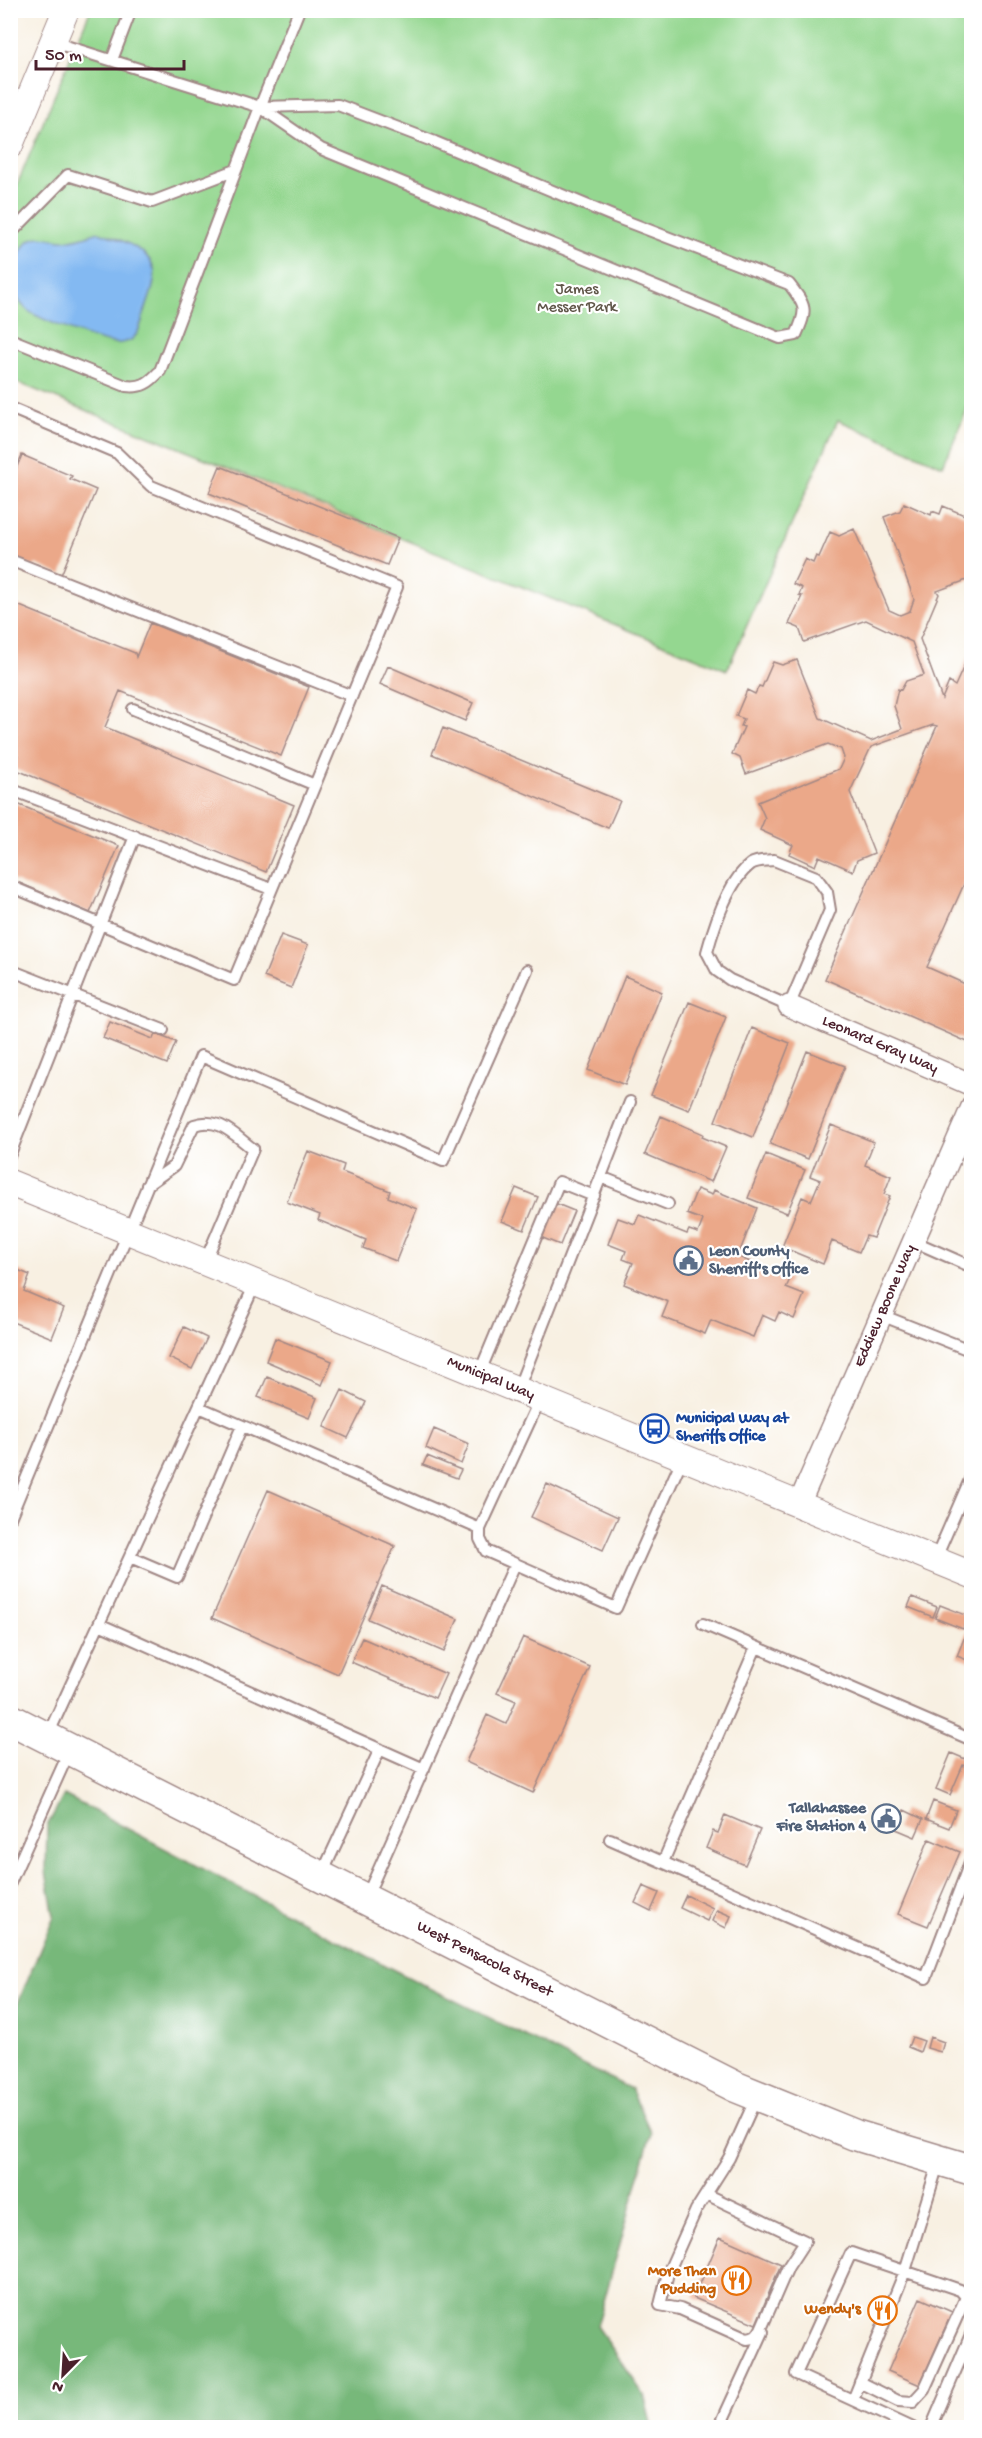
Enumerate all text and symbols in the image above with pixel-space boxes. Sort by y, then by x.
scale bar [36,33,184,71]
text: 50 m [45,46,82,67]
park label: James Messer Park [537,281,619,318]
street label: Leonard Gray Way [819,1012,941,1079]
street label: Eddiew Boone Way [850,1242,920,1370]
place label: Leon County Sherriff's Office [709,1243,809,1280]
public building icon: Leon County Sherriff's Office [672,1245,704,1277]
street label: Municipal Way [444,1352,537,1405]
place label: Municipal Way at Sheriffs Office [676,1410,790,1447]
bus stop icon: Municipal Way at Sheriffs Office [639,1412,671,1444]
place label: Tallahassee Fire Station 4 [776,1800,867,1837]
public building icon: Tallahassee Fire Station 4 [871,1802,903,1834]
street label: West Pensacola Street [413,1917,557,2003]
place label: More Than Pudding [648,2263,716,2300]
restaurant icon: More Than Pudding [721,2265,753,2297]
restaurant icon: Wendy's [866,2294,898,2326]
place label: Wendy's [803,2301,862,2320]
north arrow [33,2345,93,2405]
text: N [49,2374,67,2396]

